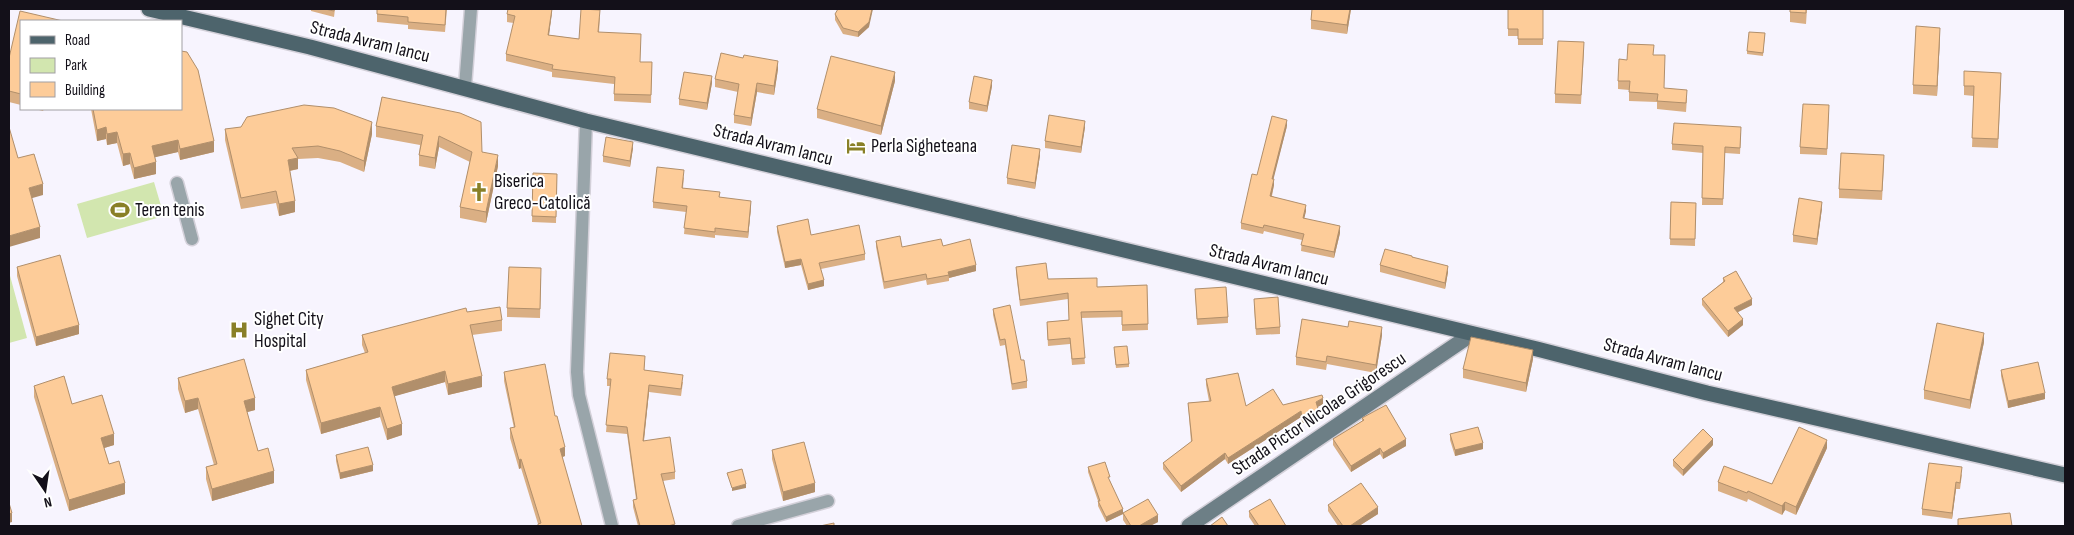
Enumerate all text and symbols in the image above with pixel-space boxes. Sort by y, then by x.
street label: Strada Avram Iancu [308,16,432,68]
legend [20,20,182,110]
text: Road [65,31,90,50]
text: Park [65,56,87,75]
text: Building [65,81,105,100]
street label: Strada Avram Iancu [711,119,835,171]
hotel icon: Perla Sigheteana [845,135,867,157]
place label: Perla Sigheteana [871,135,977,158]
place label: Biserica Greco-Catolică [494,170,591,215]
church icon: Biserica Greco-Catolică [468,181,490,203]
sports icon: Teren tenis [109,199,131,221]
place label: Teren tenis [135,199,205,222]
street label: Strada Avram Iancu [1207,239,1331,291]
place label: Sighet City Hospital [254,308,324,353]
hospital icon: Sighet City Hospital [228,319,250,341]
street label: Strada Avram Iancu [1601,333,1725,387]
street label: Strada Pictor Nicolae Grigorescu [1228,347,1410,481]
north arrow [20,465,70,515]
text: N [42,493,53,511]

